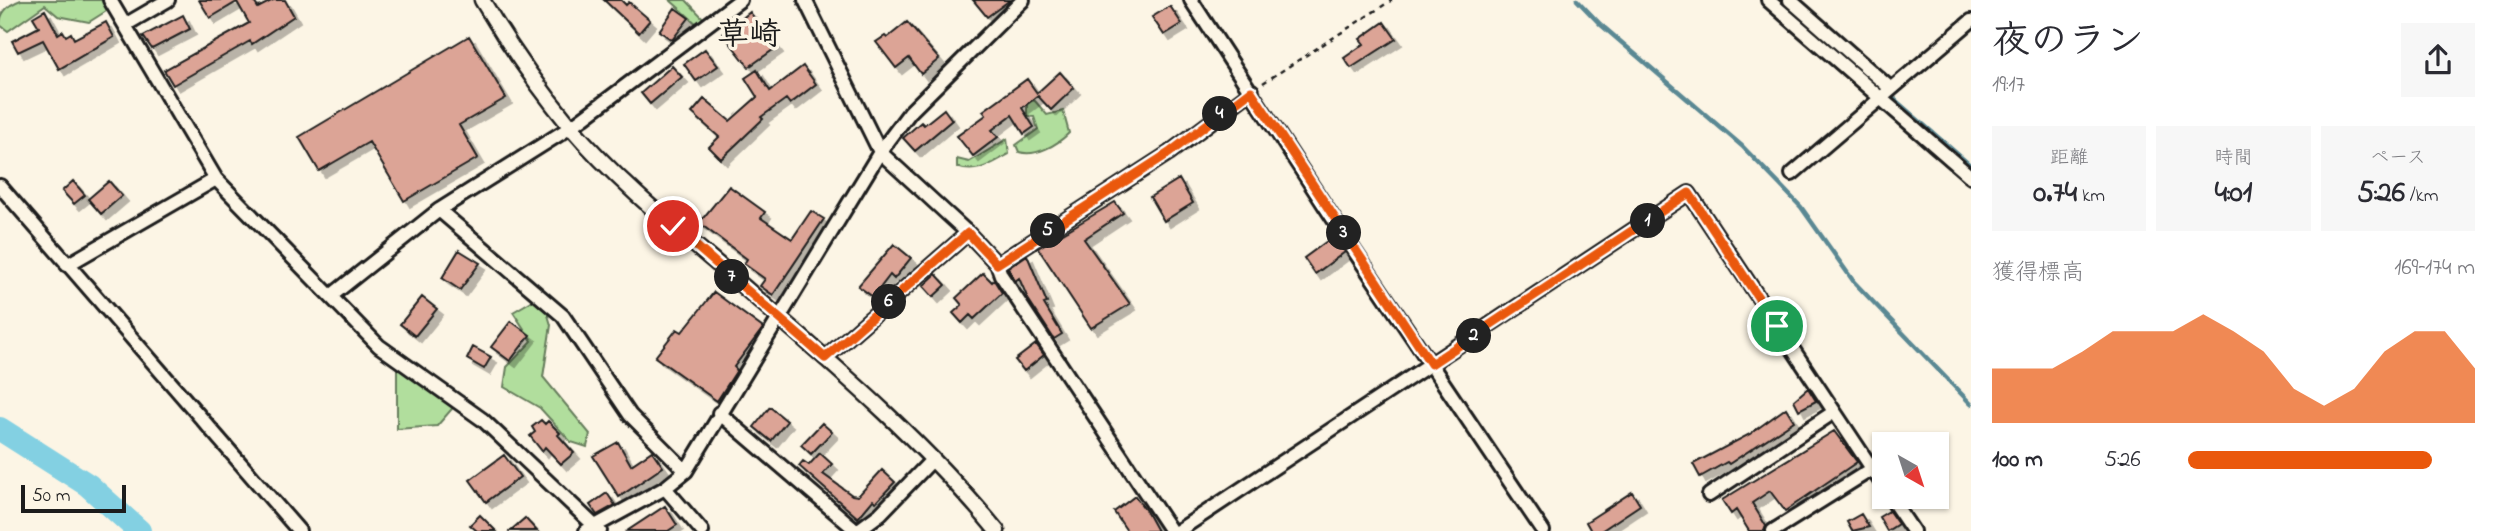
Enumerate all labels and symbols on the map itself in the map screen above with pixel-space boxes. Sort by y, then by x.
district label: 草崎 [717,13,781,60]
pin: 4 [1202,96,1238,132]
pin [643,196,703,256]
pin: 1 [1630,204,1666,238]
pin: 5 [1030,214,1066,248]
pin: 3 [1326,216,1362,250]
pin: 7 [714,260,750,294]
pin: 6 [872,284,906,320]
pin [1747,296,1807,356]
pin: 2 [1456,318,1492,354]
north arrow [1872,432,1950,509]
scale bar [21,482,126,514]

